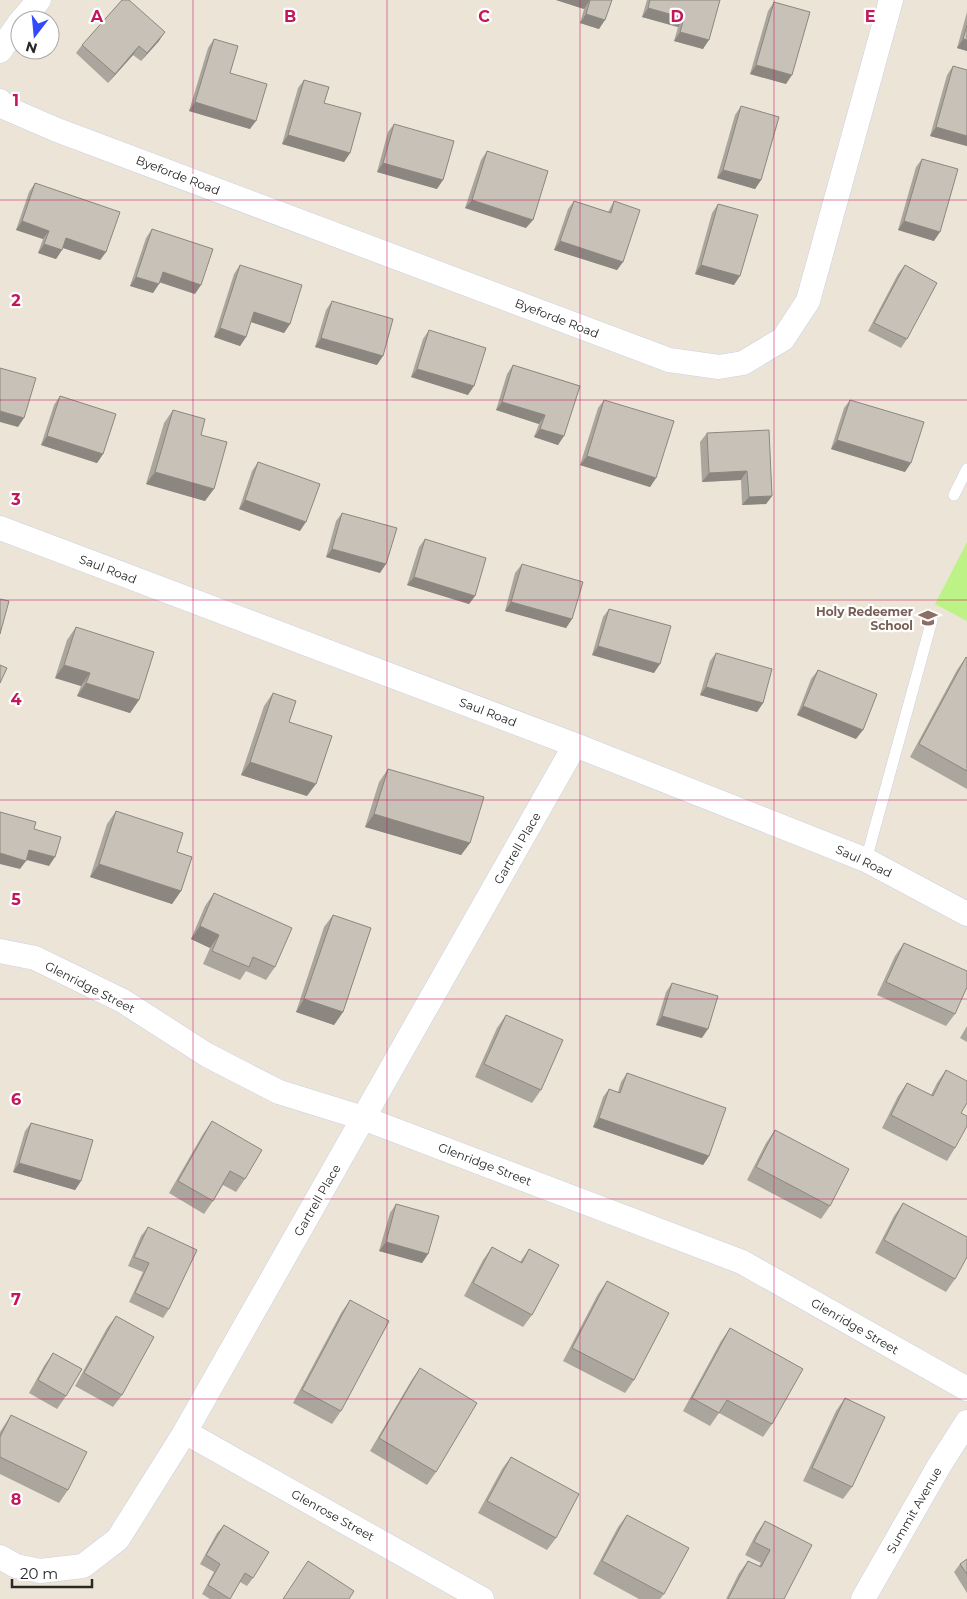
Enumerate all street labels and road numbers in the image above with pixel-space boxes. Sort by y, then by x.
street label: Byeforde Road [134,152,222,198]
street label: Byeforde Road [513,295,601,341]
street label: Saul Road [77,551,139,587]
street label: Saul Road [457,694,519,730]
street label: Gartrell Place [490,809,544,887]
street label: Saul Road [834,841,894,881]
street label: Glenridge Street [43,958,138,1016]
street label: Glenridge Street [436,1139,534,1189]
street label: Gartrell Place [290,1161,344,1239]
street label: Glenridge Street [808,1295,902,1357]
street label: Summit Avenue [883,1464,945,1556]
street label: Glenrose Street [289,1486,377,1544]

